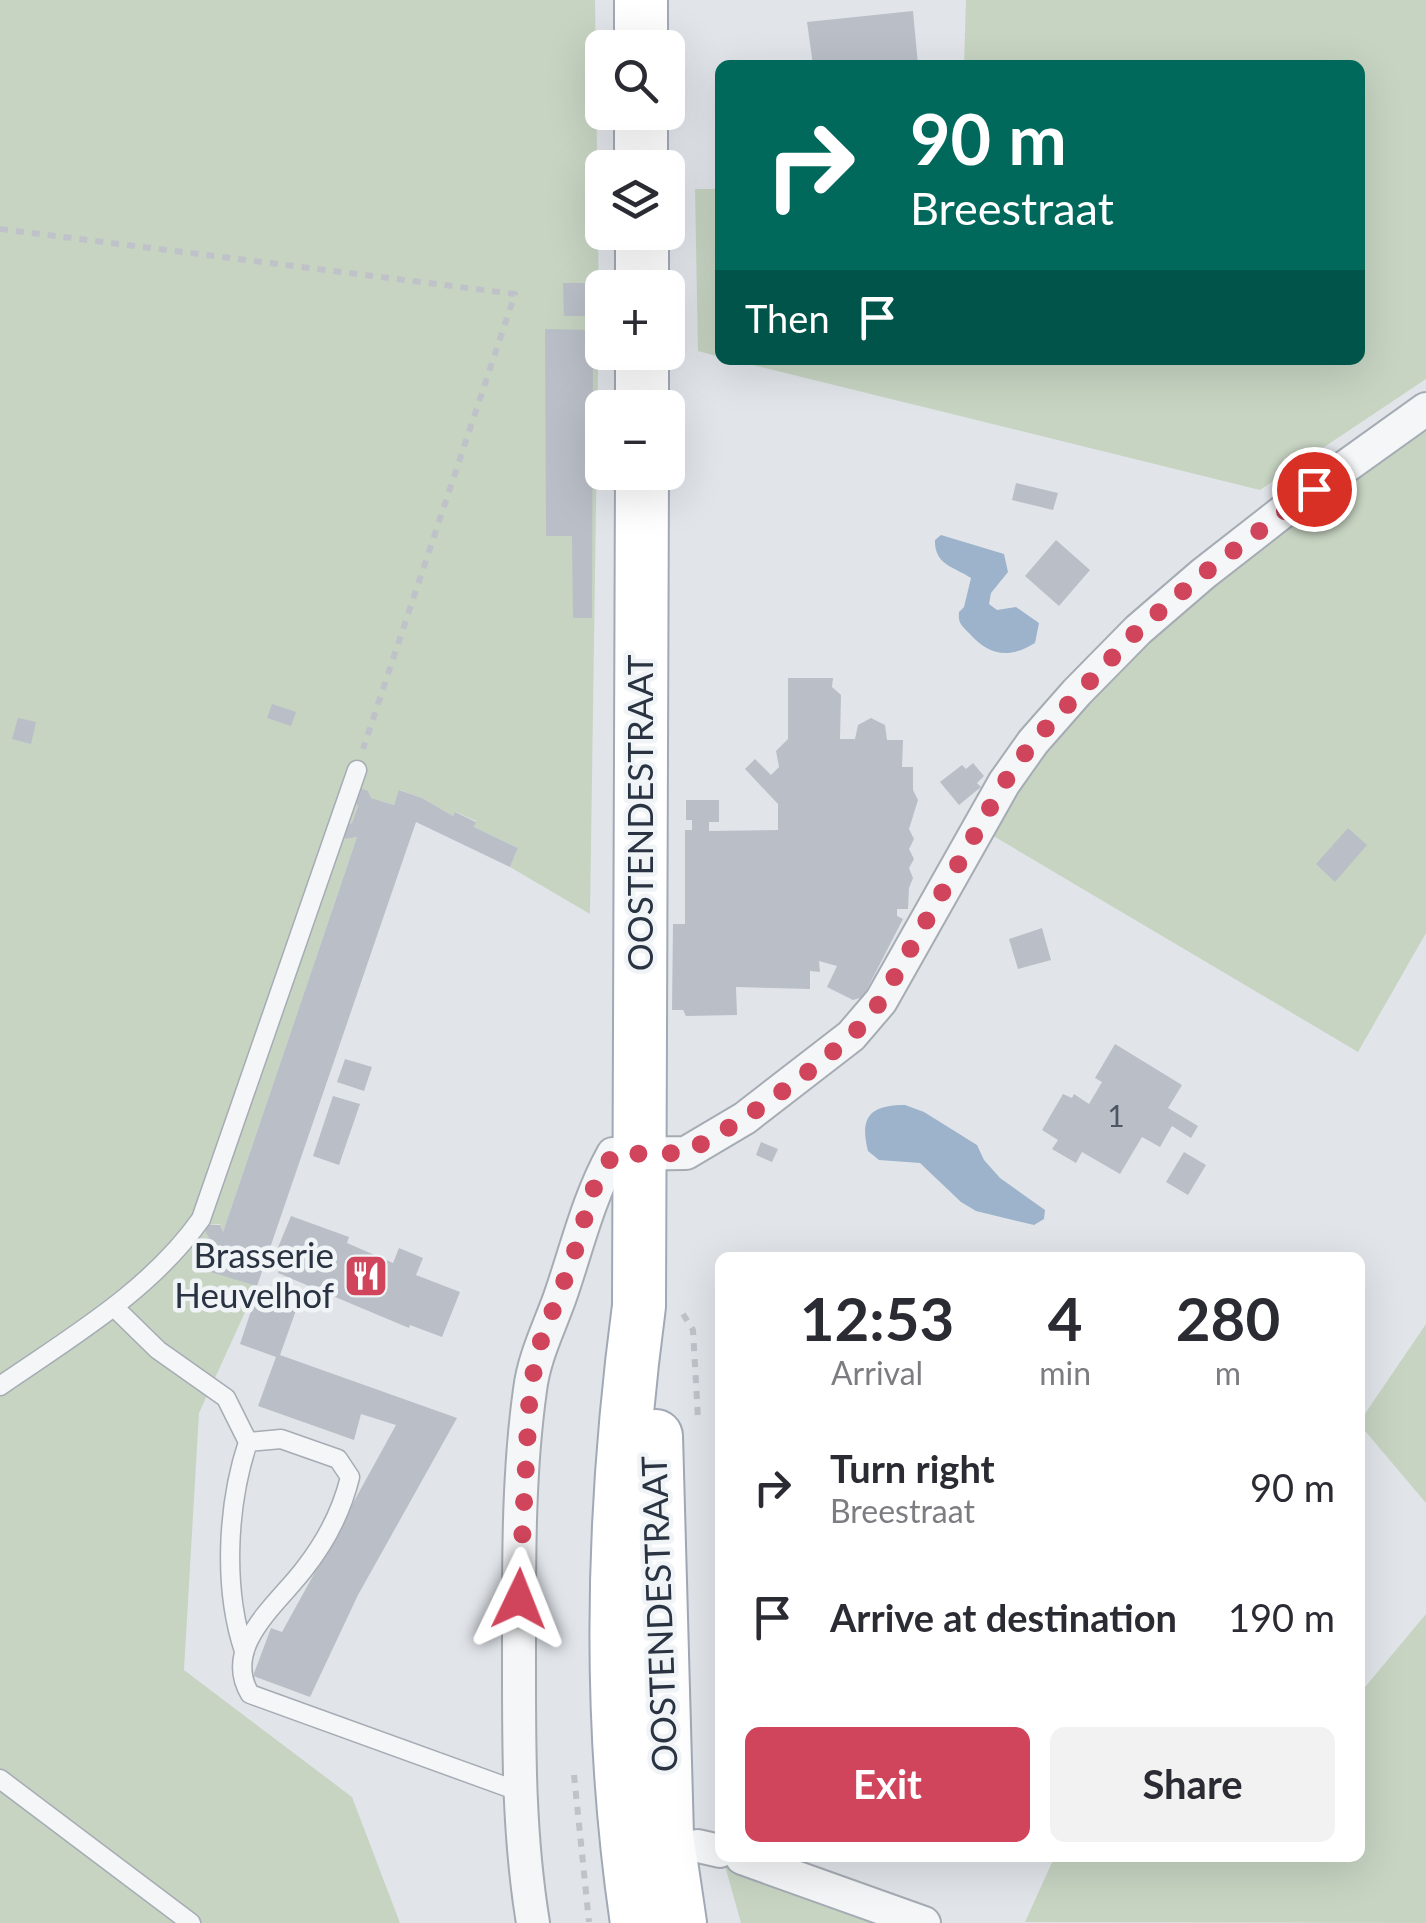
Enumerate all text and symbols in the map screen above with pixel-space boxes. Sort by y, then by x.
map controls [585,30,685,490]
button: search [585,30,685,130]
text: 90 m [910,96,1067,180]
icon: right [745,100,875,230]
button: layers [585,150,685,250]
text: Breestraat [910,181,1114,235]
button: + [585,270,685,370]
icon: arrive [850,290,905,345]
text: Then [745,295,830,341]
button: − [585,390,685,490]
pin [1272,447,1357,532]
icon: arrive [1287,462,1342,517]
street label: OOSTENDESTRAAT [618,654,660,971]
house number: 1 [1107,1097,1125,1133]
place label: Brasserie Heuvelhof [174,1233,334,1315]
restaurant icon: Brasserie Heuvelhof [343,1253,389,1299]
text: 12:53 [800,1282,954,1354]
text: 4 [1048,1282,1083,1354]
text: 280 [1176,1282,1280,1354]
text: Arrival [831,1353,923,1392]
text: min [1039,1353,1091,1392]
text: m [1215,1353,1241,1392]
text: Turn right [830,1445,995,1491]
street label: OOSTENDESTRAAT [631,1455,685,1773]
icon: right [745,1460,800,1515]
text: 90 m [1250,1464,1335,1510]
text: Breestraat [830,1491,975,1530]
position arrow [467,1547,571,1651]
icon: arrive [745,1590,800,1645]
text: Arrive at destination [830,1594,1177,1640]
text: 190 m [1228,1594,1335,1640]
button: Exit [745,1727,1030,1842]
button: Share [1050,1727,1335,1842]

